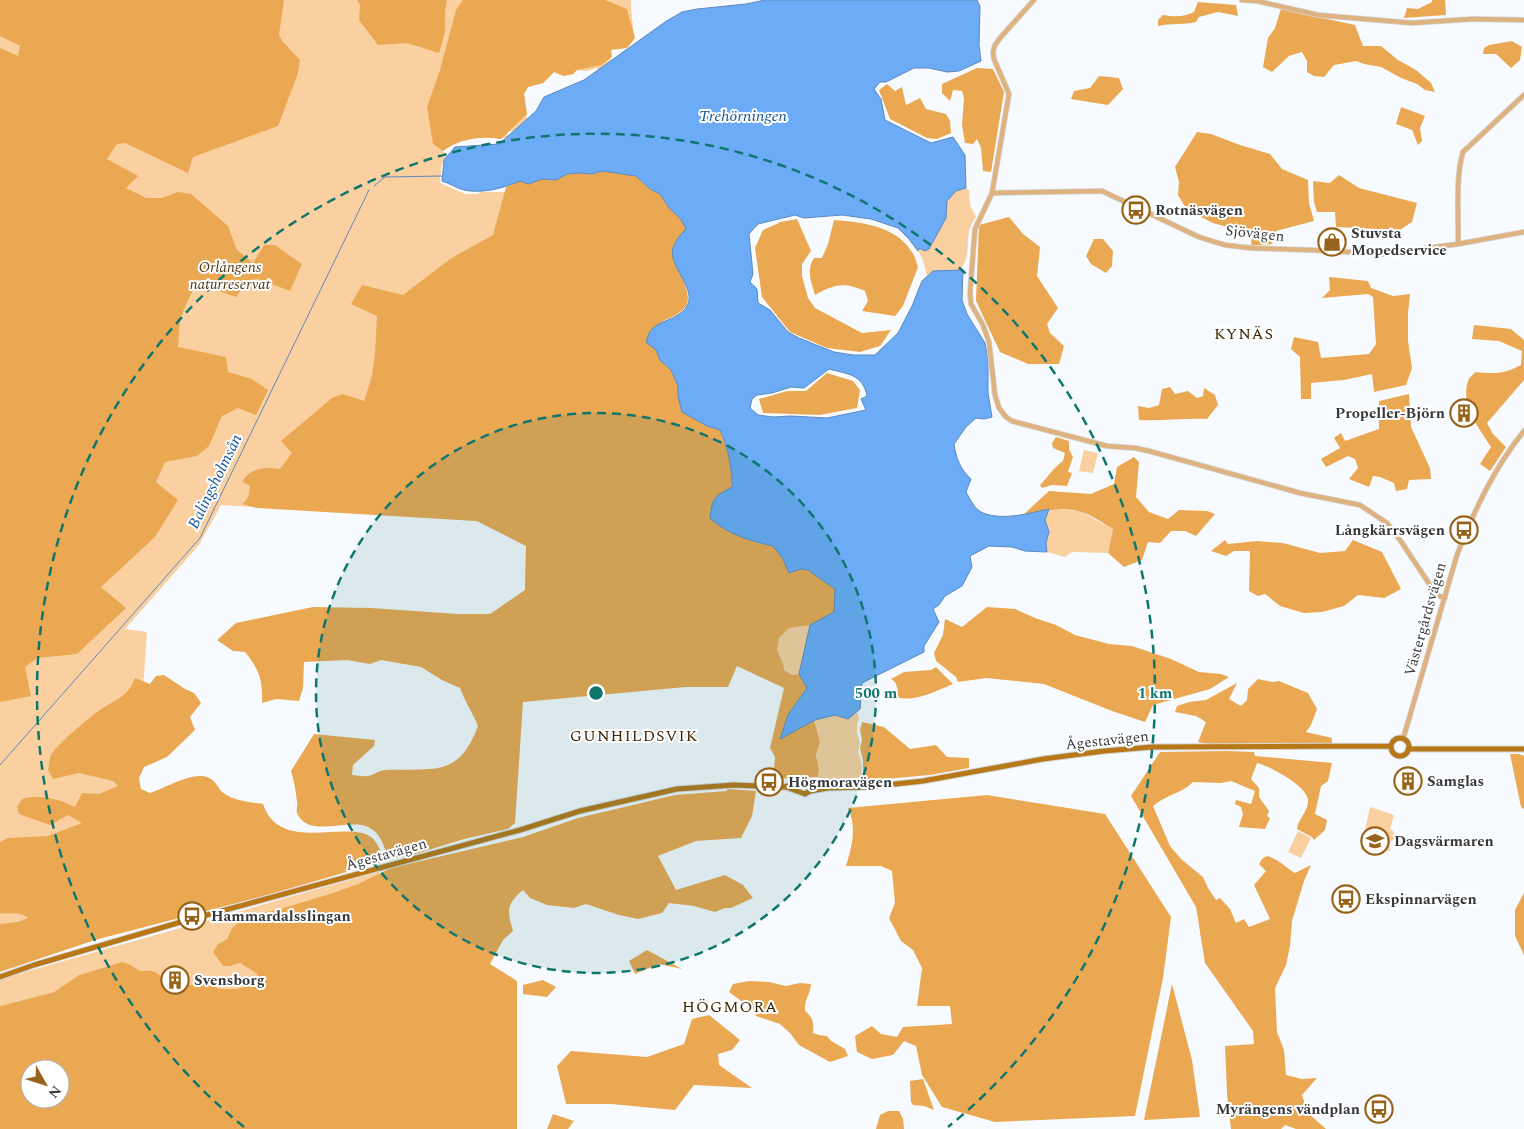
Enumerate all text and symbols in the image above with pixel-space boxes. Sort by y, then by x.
water label: Trehörningen [699,104,788,128]
bus stop icon: Rotnäsvägen [1121,195,1151,225]
place label: Rotnäsvägen [1155,199,1243,222]
street label: Sjövägen [1224,219,1286,248]
place label: Stuvsta Mopedservice [1351,222,1447,262]
shop icon: Stuvsta Mopedservice [1317,227,1347,257]
park label: Orlångens naturreservat [190,256,271,296]
district label: KYNÄS [1214,322,1274,346]
building icon: Propeller-Björn [1449,398,1479,428]
place label: Propeller-Björn [1335,402,1445,425]
water label: Balingsholmsån [182,429,248,533]
bus stop icon: Långkärrsvägen [1449,515,1479,545]
place label: Långkärrsvägen [1335,519,1445,542]
street label: Västergårdsvägen [1398,559,1453,679]
text: 500 m [855,682,898,705]
text: 1 km [1138,682,1173,705]
centre of rings [587,684,605,702]
district label: GUNHILDSVIK [570,724,698,748]
street label: Ågestavägen [1064,725,1150,756]
building icon: Samglas [1393,766,1423,796]
bus stop icon: Högmoravägen [754,767,784,797]
place label: Samglas [1427,770,1484,793]
place label: Högmoravägen [788,771,892,794]
school or university icon: Dagsvärmaren [1360,826,1390,856]
place label: Dagsvärmaren [1394,830,1494,853]
street label: Ågestavägen [343,832,430,877]
bus stop icon: Ekspinnarvägen [1331,884,1361,914]
place label: Ekspinnarvägen [1365,888,1477,911]
bus stop icon: Hammardalsslingan [177,901,207,931]
place label: Hammardalsslingan [211,905,351,928]
building icon: Svensborg [160,965,190,995]
place label: Svensborg [194,969,265,992]
district label: HÖGMORA [682,995,778,1019]
north arrow [20,1059,70,1109]
text: N [43,1081,66,1103]
bus stop icon: Myrängens vändplan [1364,1094,1394,1124]
place label: Myrängens vändplan [1216,1098,1360,1121]

